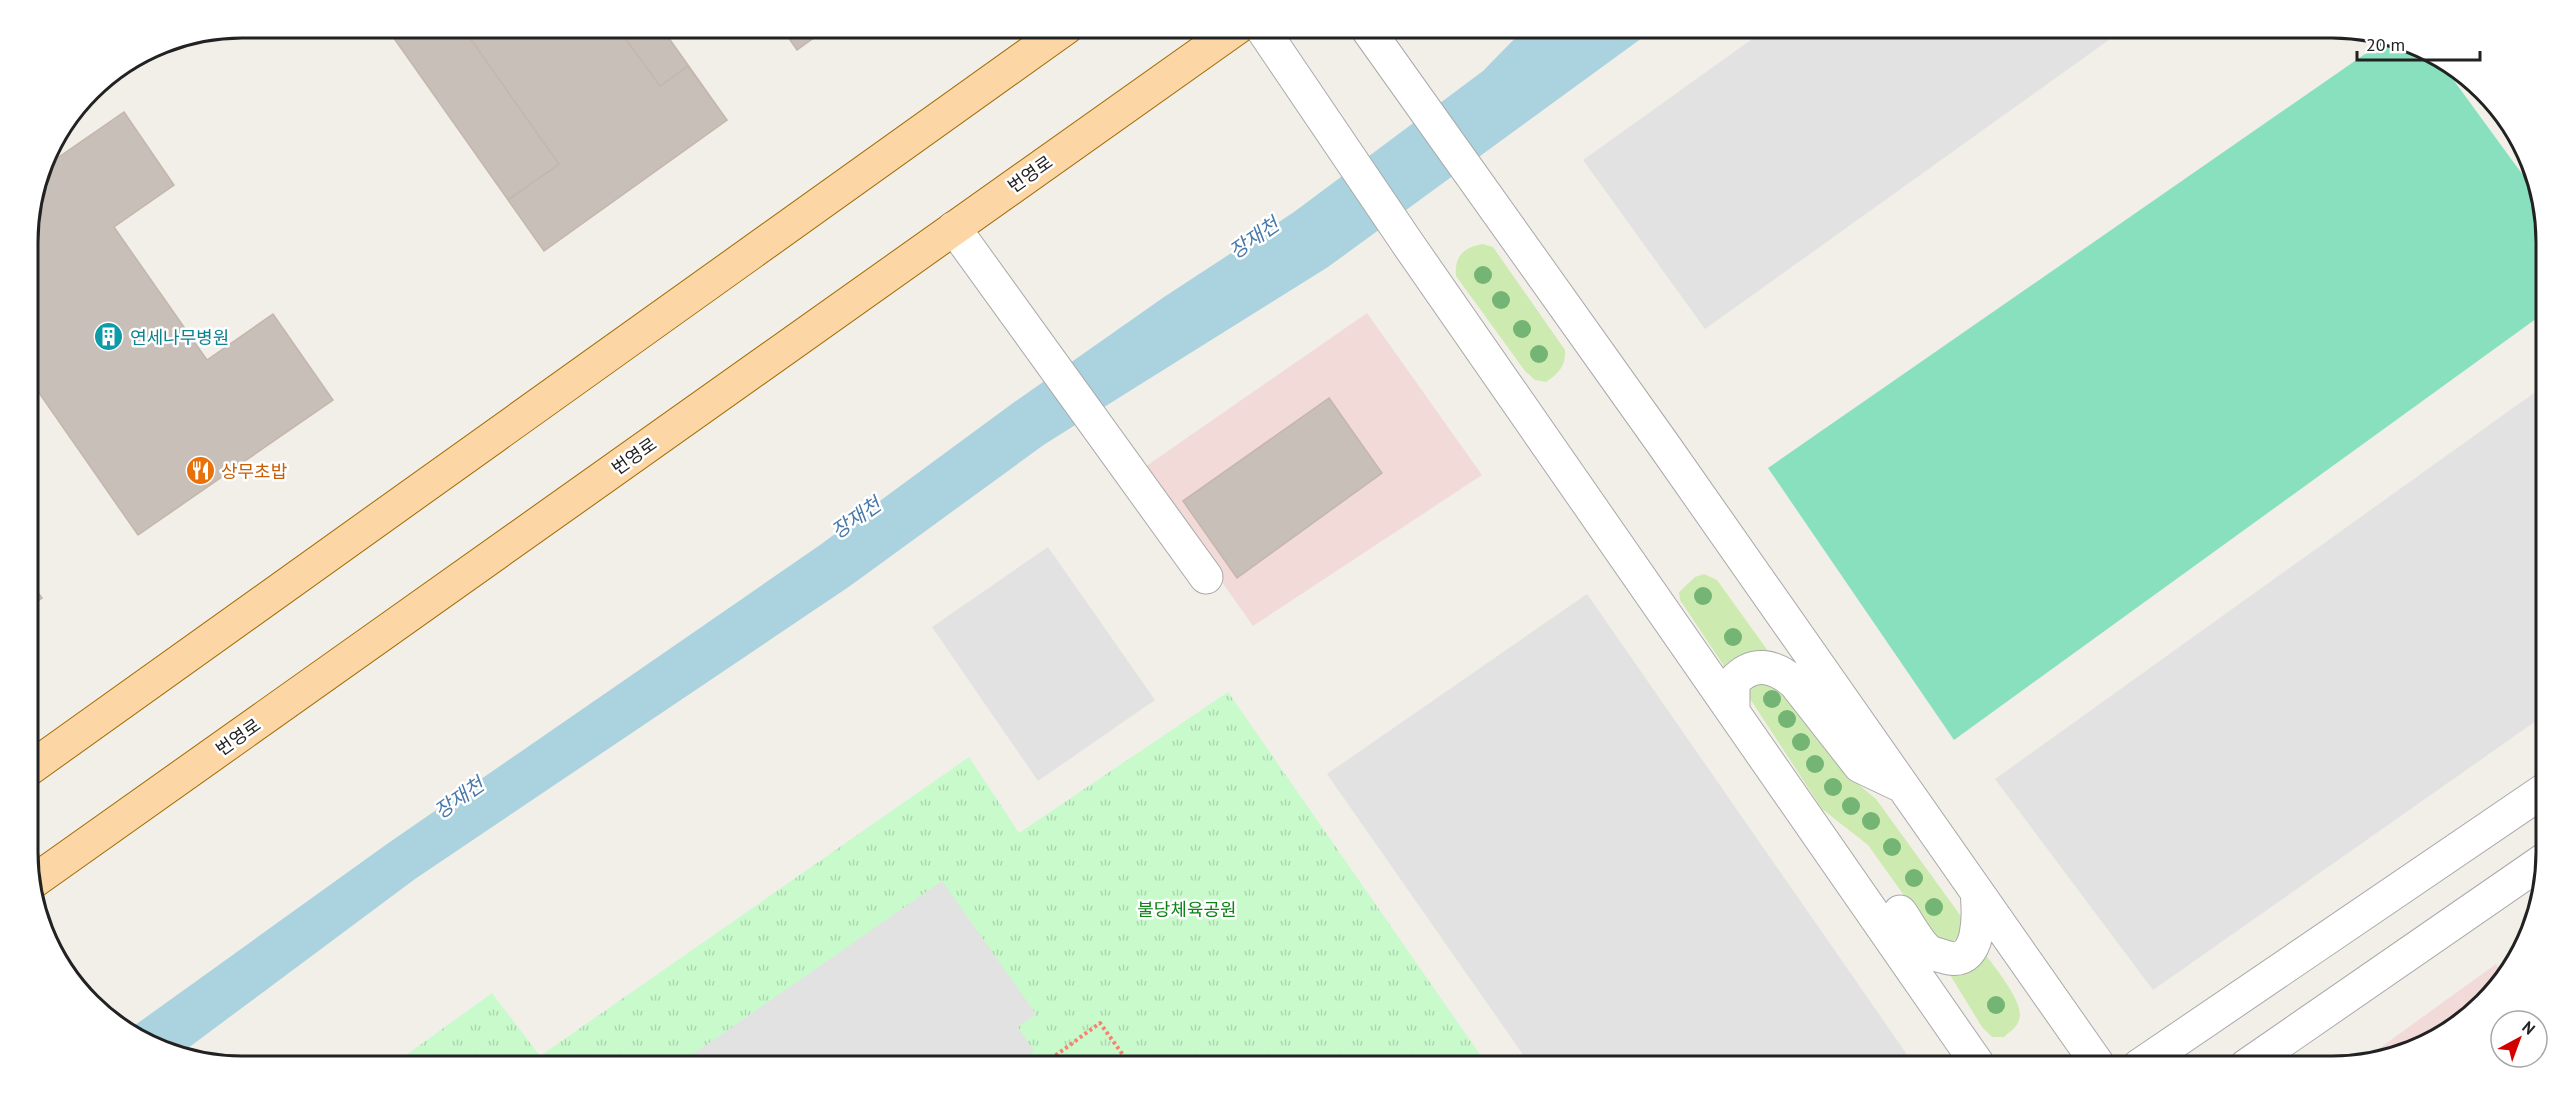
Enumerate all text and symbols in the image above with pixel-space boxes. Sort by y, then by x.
scale bar [2357,24,2480,62]
text: 20 m [2366,33,2405,56]
street label: 번영로 [1003,150,1057,198]
water label: 장재천 [1224,210,1286,264]
building icon: 연세나무병원 [93,321,125,353]
place label: 연세나무병원 [130,326,229,349]
street label: 번영로 [607,432,661,480]
restaurant icon: 상무초밥 [184,455,216,487]
place label: 상무초밥 [221,460,287,483]
water label: 장재천 [826,490,888,544]
street label: 번영로 [211,713,265,761]
water label: 장재천 [429,770,491,824]
park label: 불당체육공원 [1137,898,1237,921]
north arrow [2489,1009,2549,1069]
text: N [2518,1017,2539,1039]

